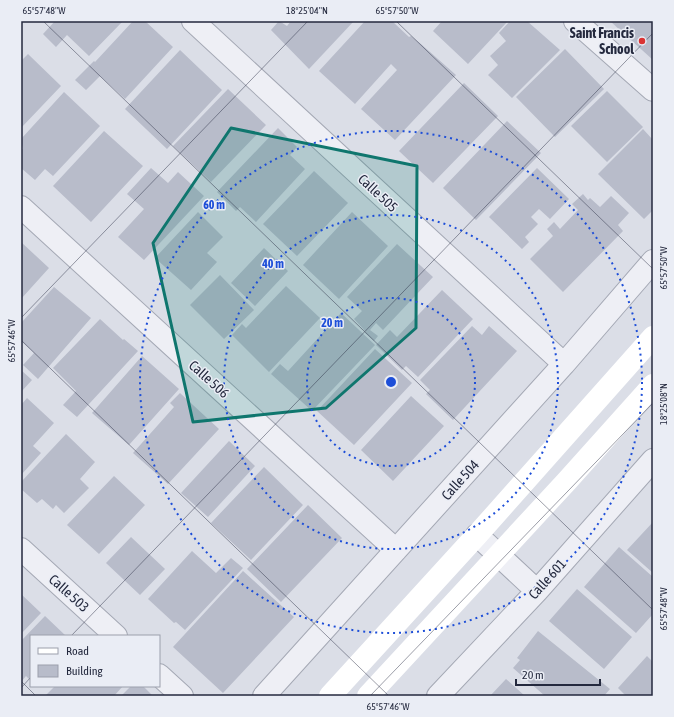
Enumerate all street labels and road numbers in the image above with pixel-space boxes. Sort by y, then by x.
street label: Calle 505 [355,171,401,215]
street label: Calle 506 [186,357,233,401]
street label: Calle 504 [438,456,482,503]
street label: Calle 601 [525,556,569,602]
street label: Calle 503 [46,571,92,615]

